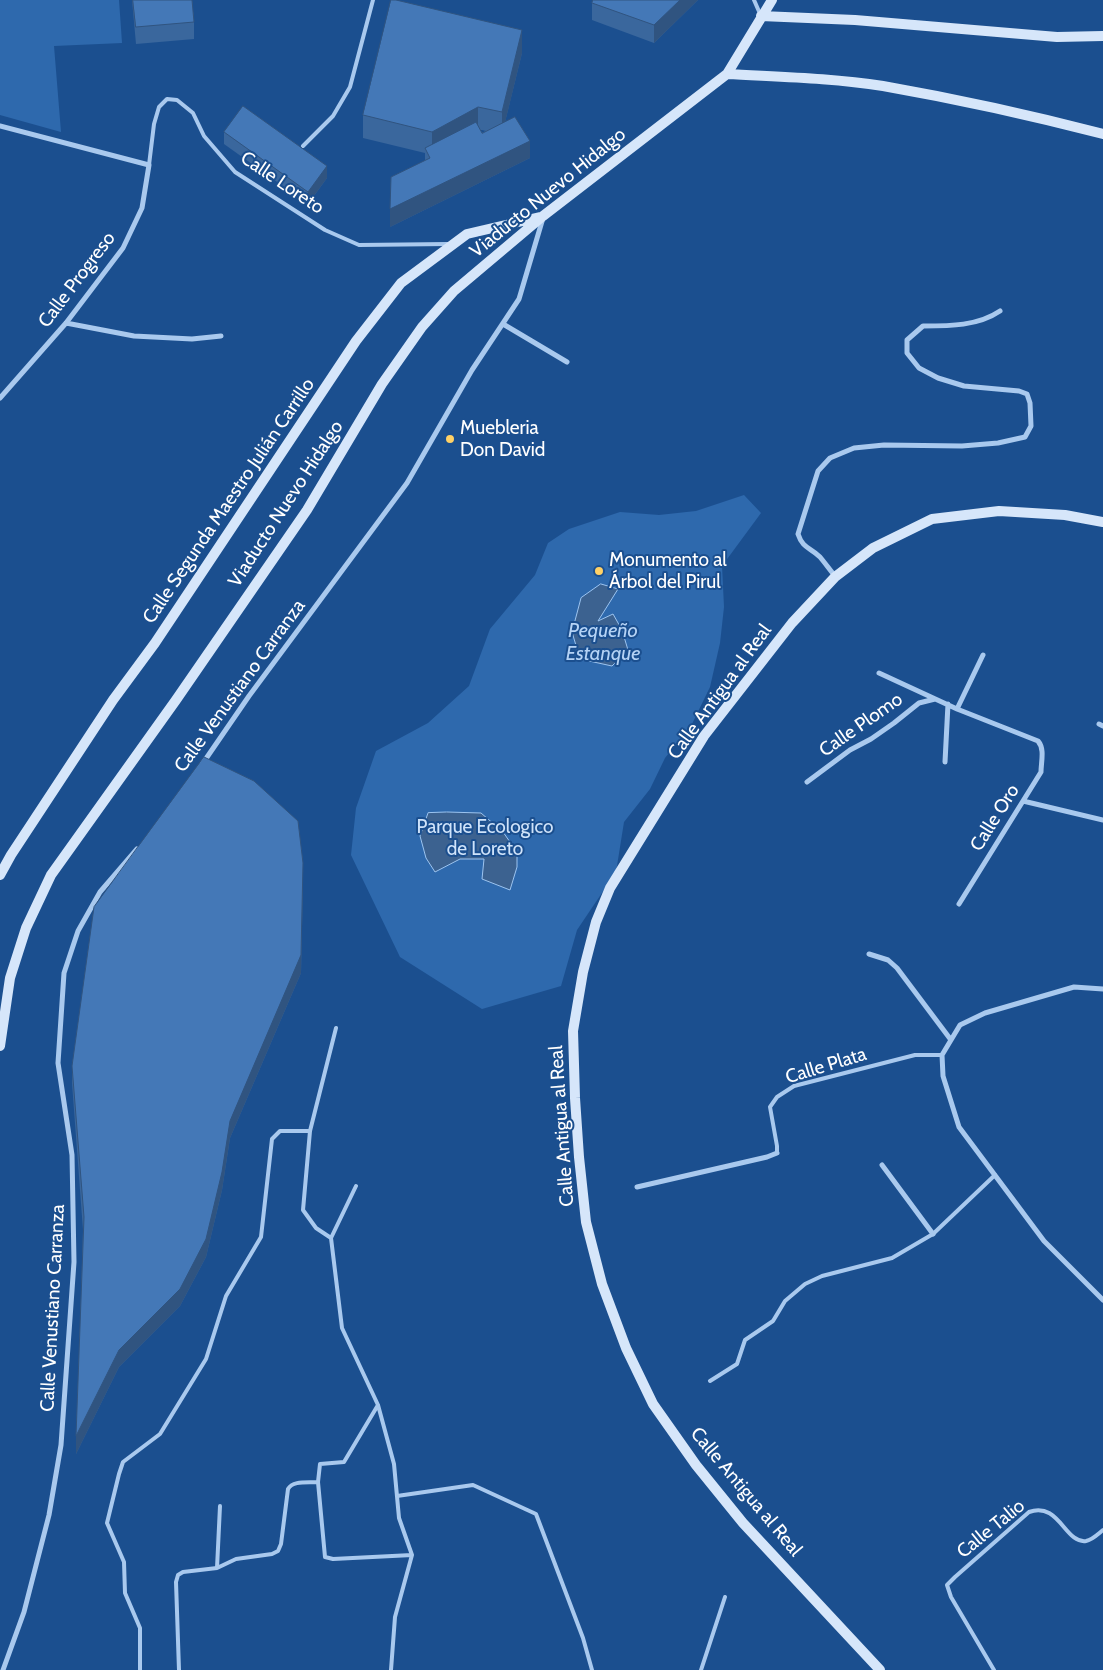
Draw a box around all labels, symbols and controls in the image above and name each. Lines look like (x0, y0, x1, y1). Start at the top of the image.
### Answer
street label: Viaducto Nuevo Hidalgo (466, 123, 630, 263)
street label: Calle Loreto (236, 147, 328, 219)
street label: Calle Progreso (34, 228, 120, 332)
street label: Calle Segunda Maestro Julián Carrillo (138, 374, 320, 628)
street label: Viaducto Nuevo Hidalgo (224, 417, 348, 591)
place label: Muebleria Don David (460, 417, 545, 461)
marker: Muebleria Don David (444, 433, 456, 445)
place label: Monumento al Árbol del Pirul (609, 549, 727, 593)
marker: Monumento al Árbol del Pirul (593, 565, 605, 577)
street label: Calle Venustiano Carranza (170, 595, 310, 777)
water label: Pequeño Estanque (566, 619, 640, 666)
street label: Calle Antigua al Real (663, 620, 777, 764)
street label: Calle Plomo (815, 688, 907, 762)
street label: Calle Oro (966, 780, 1024, 856)
park label: Parque Ecologico de Loreto (417, 816, 553, 860)
street label: Calle Plata (783, 1043, 869, 1089)
street label: Calle Antigua al Real (545, 1045, 579, 1207)
street label: Calle Venustiano Carranza (36, 1204, 70, 1412)
street label: Calle Antigua al Real (685, 1423, 807, 1561)
street label: Calle Talio (952, 1495, 1030, 1563)

